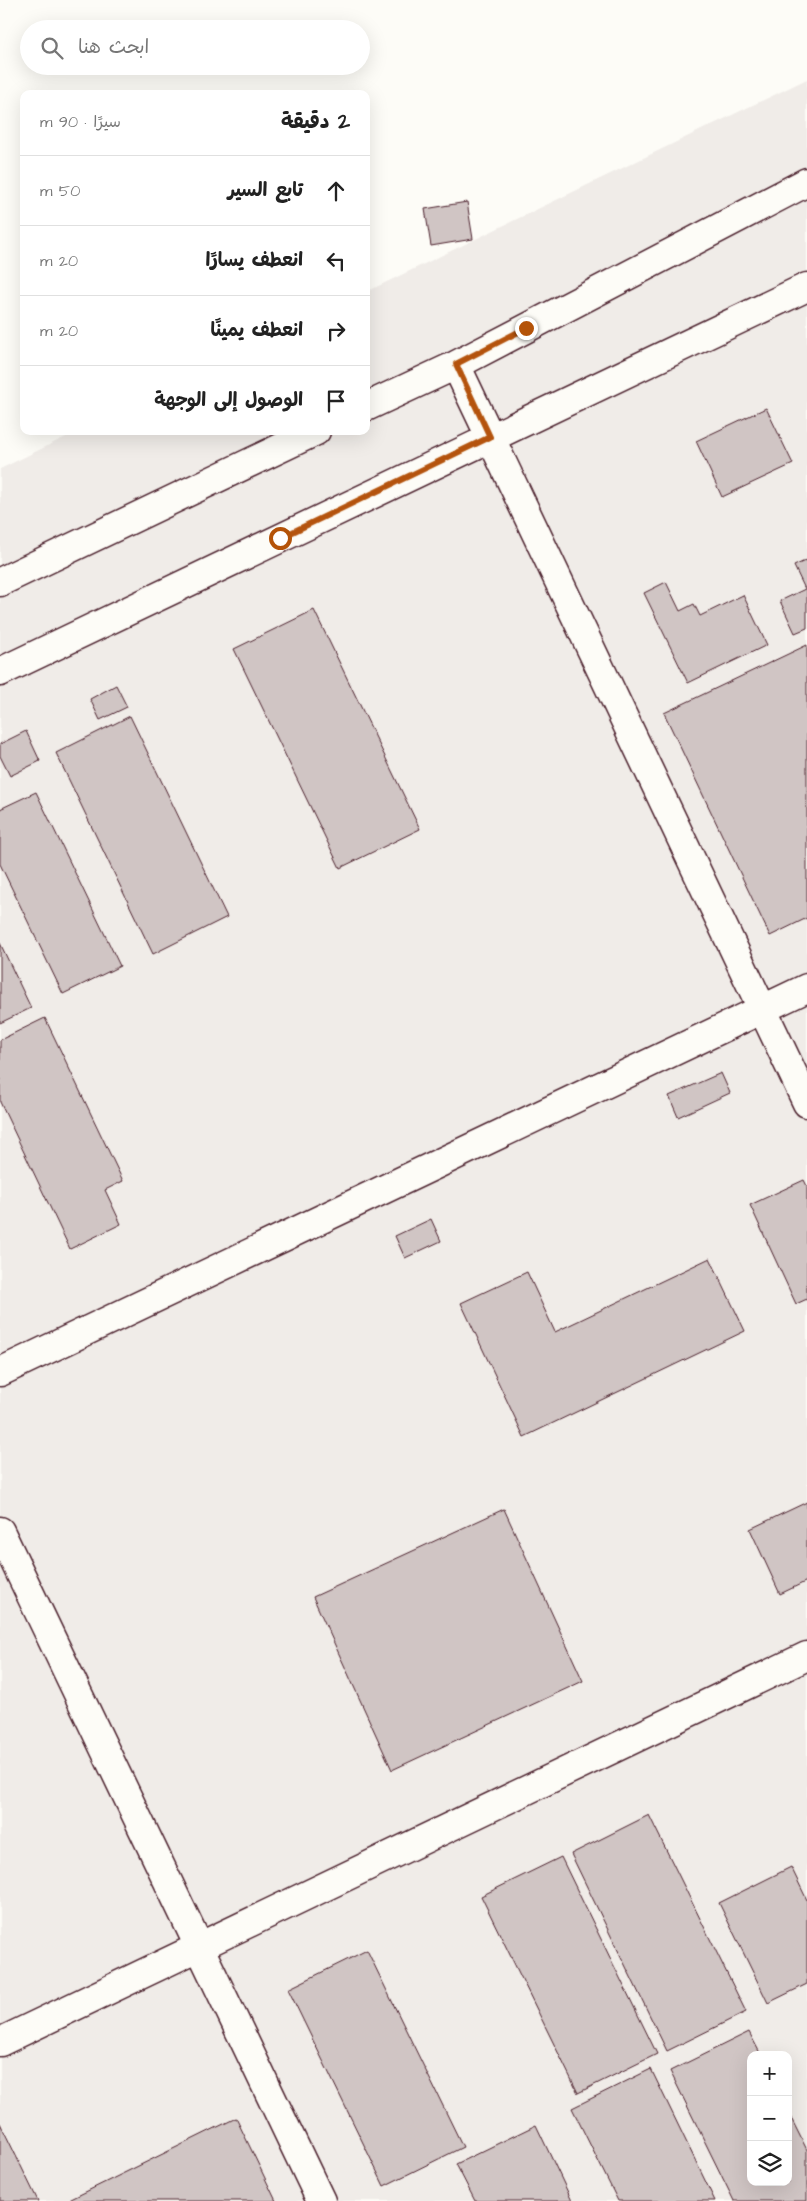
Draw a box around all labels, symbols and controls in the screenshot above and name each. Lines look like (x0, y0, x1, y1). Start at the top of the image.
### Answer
search box (20, 20, 370, 75)
icon: search (38, 34, 66, 62)
text: ابحث هنا (78, 34, 149, 61)
text: 2 دقيقة (281, 107, 350, 136)
text: سيرًا · 90 m (40, 111, 121, 133)
text: تابع السير (228, 177, 303, 204)
icon: ahead (322, 177, 350, 205)
text: 50 m (40, 180, 80, 202)
text: انعطف يسارًا (206, 247, 303, 274)
icon: left (322, 247, 350, 275)
text: 20 m (40, 250, 78, 272)
text: انعطف يمينًا (211, 317, 303, 344)
icon: right (322, 317, 350, 345)
route end (515, 317, 538, 340)
text: 20 m (40, 320, 78, 342)
text: الوصول إلى الوجهة (154, 387, 303, 414)
icon: arrive (322, 387, 350, 415)
route start (269, 527, 292, 550)
map controls (747, 2051, 792, 2186)
button: + (747, 2051, 792, 2096)
button: − (747, 2096, 792, 2141)
button: layers (747, 2141, 792, 2186)

